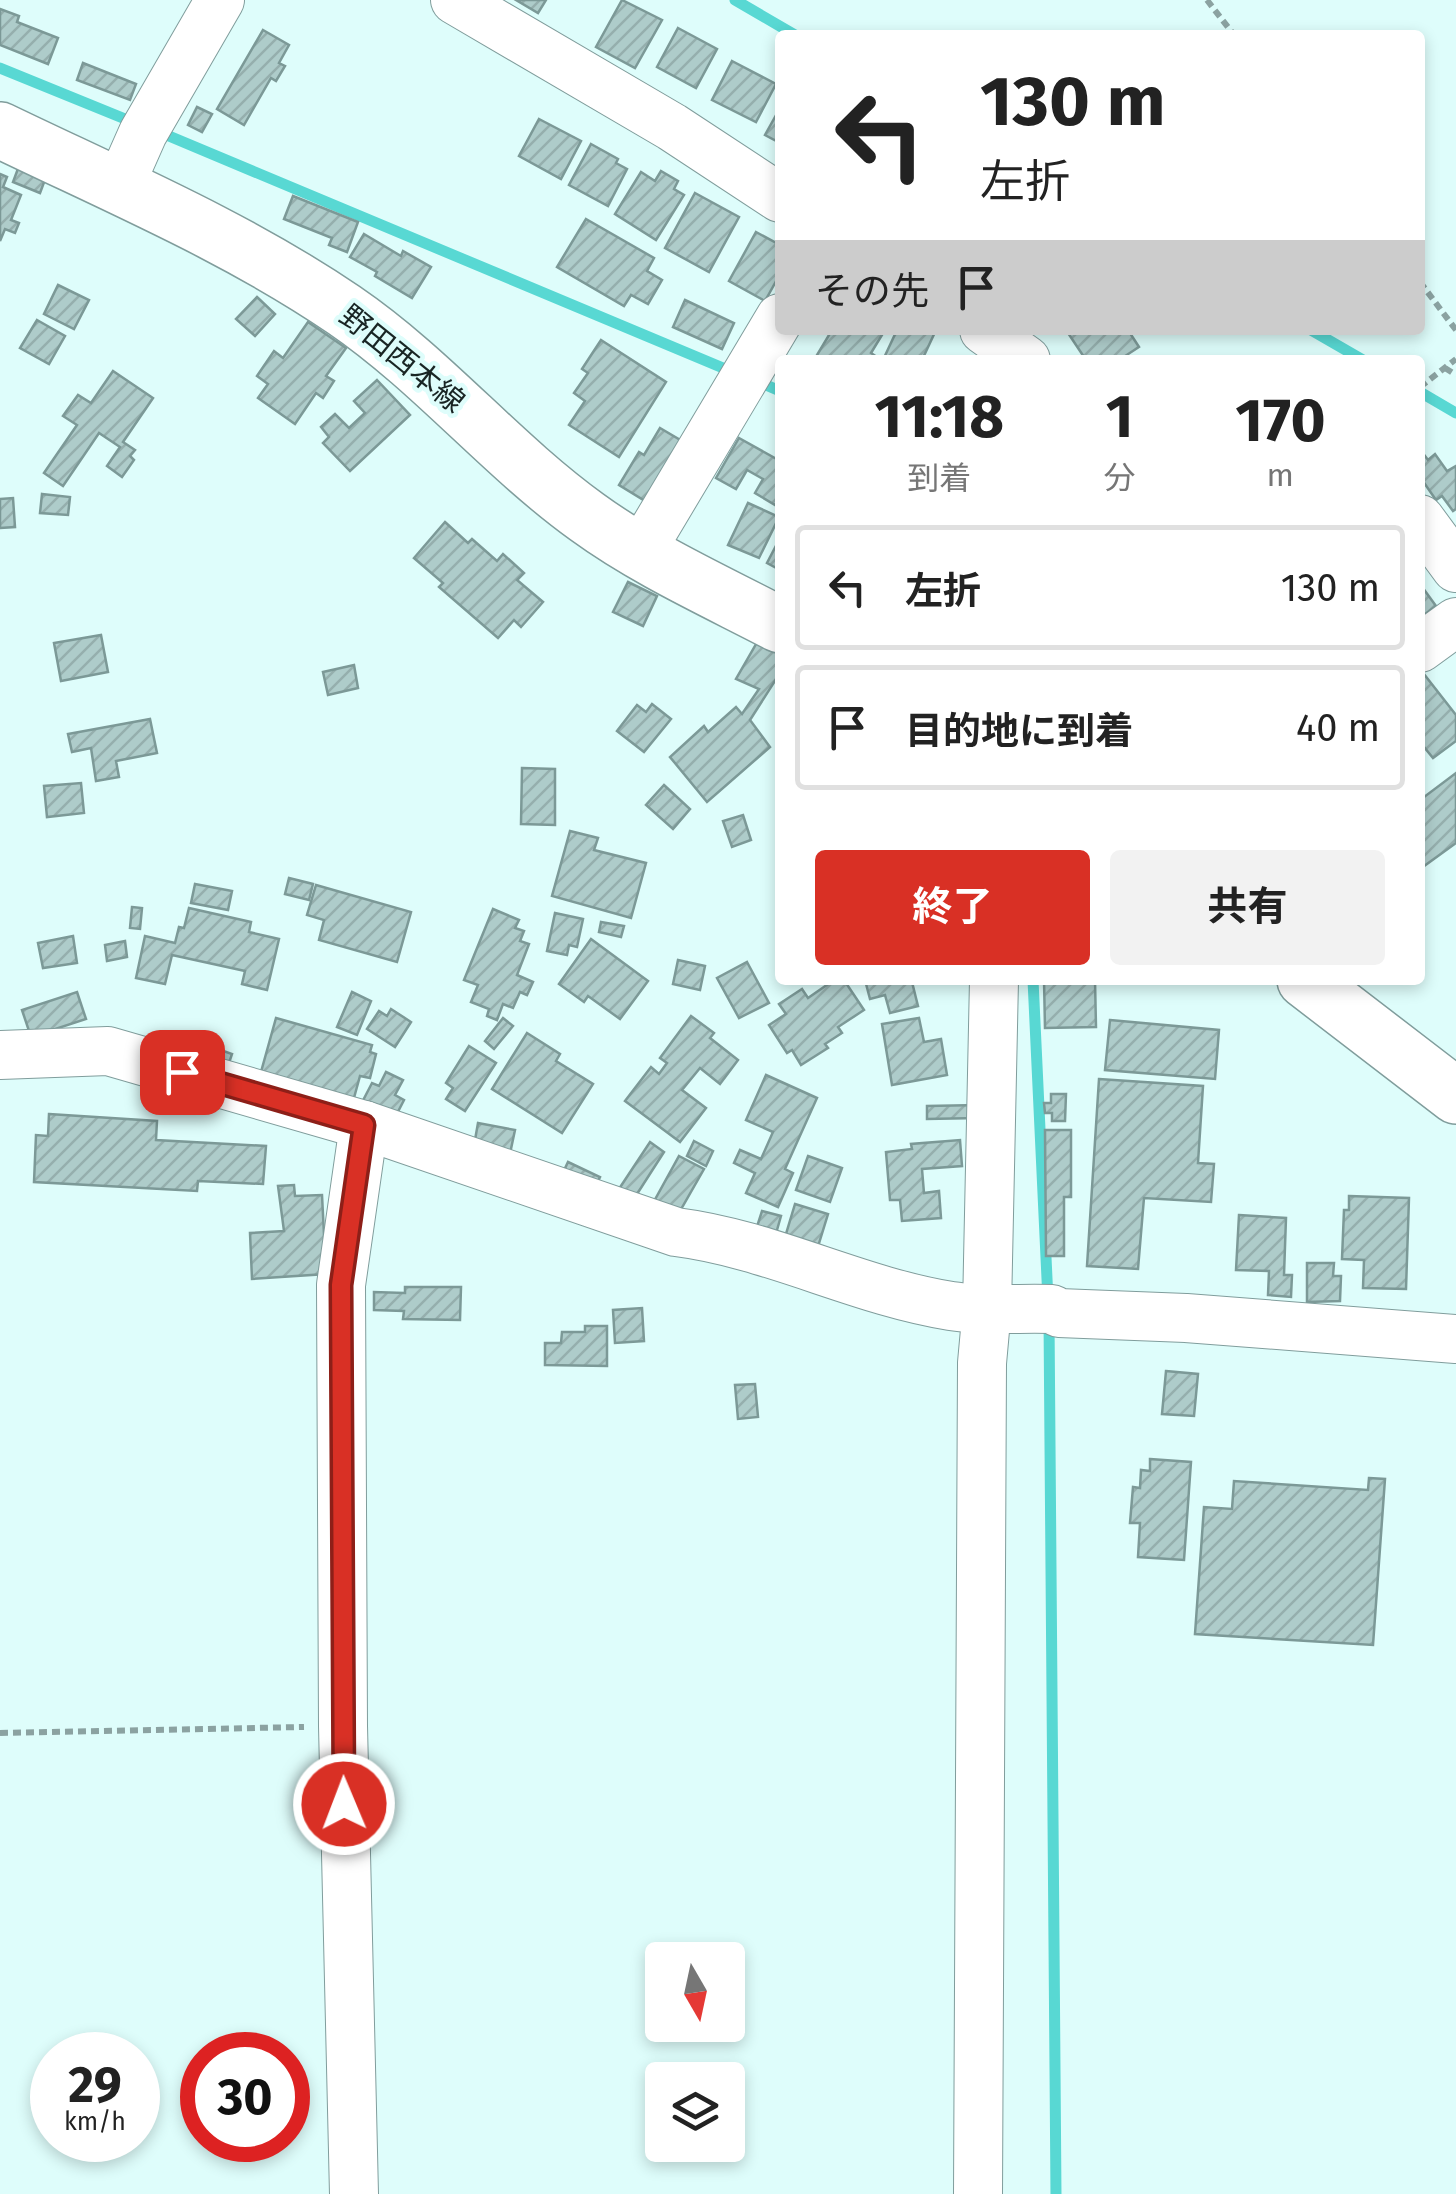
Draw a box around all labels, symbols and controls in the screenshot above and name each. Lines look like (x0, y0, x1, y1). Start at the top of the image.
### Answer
text: 130 m (980, 60, 1166, 144)
icon: left (815, 70, 945, 200)
text: 左折 (980, 155, 1070, 209)
icon: arrive (949, 260, 1004, 315)
text: その先 (815, 268, 929, 314)
street label: 野田西本線 (332, 298, 472, 420)
text: 11:18 (874, 381, 1004, 453)
text: 1 (1106, 381, 1134, 453)
text: 170 (1235, 385, 1326, 457)
text: m (1267, 456, 1294, 494)
text: 到着 (907, 459, 971, 497)
text: 分 (1104, 459, 1136, 497)
icon: left (820, 560, 875, 615)
text: 130 m (1281, 565, 1380, 611)
text: 左折 (905, 568, 981, 614)
icon: arrive (820, 700, 875, 755)
text: 40 m (1296, 705, 1380, 751)
text: 目的地に到着 (905, 708, 1133, 754)
button: 終了 (815, 850, 1090, 965)
button: 共有 (1110, 850, 1385, 965)
pin (140, 1030, 225, 1115)
icon: arrive (155, 1045, 210, 1100)
position arrow (292, 1752, 396, 1856)
north arrow (645, 1942, 745, 2042)
map controls (645, 1942, 745, 2162)
speed limit sign: 30 (180, 2032, 310, 2162)
text: 29 (68, 2055, 122, 2115)
button: layers (645, 2062, 745, 2162)
text: km/h (64, 2107, 126, 2137)

